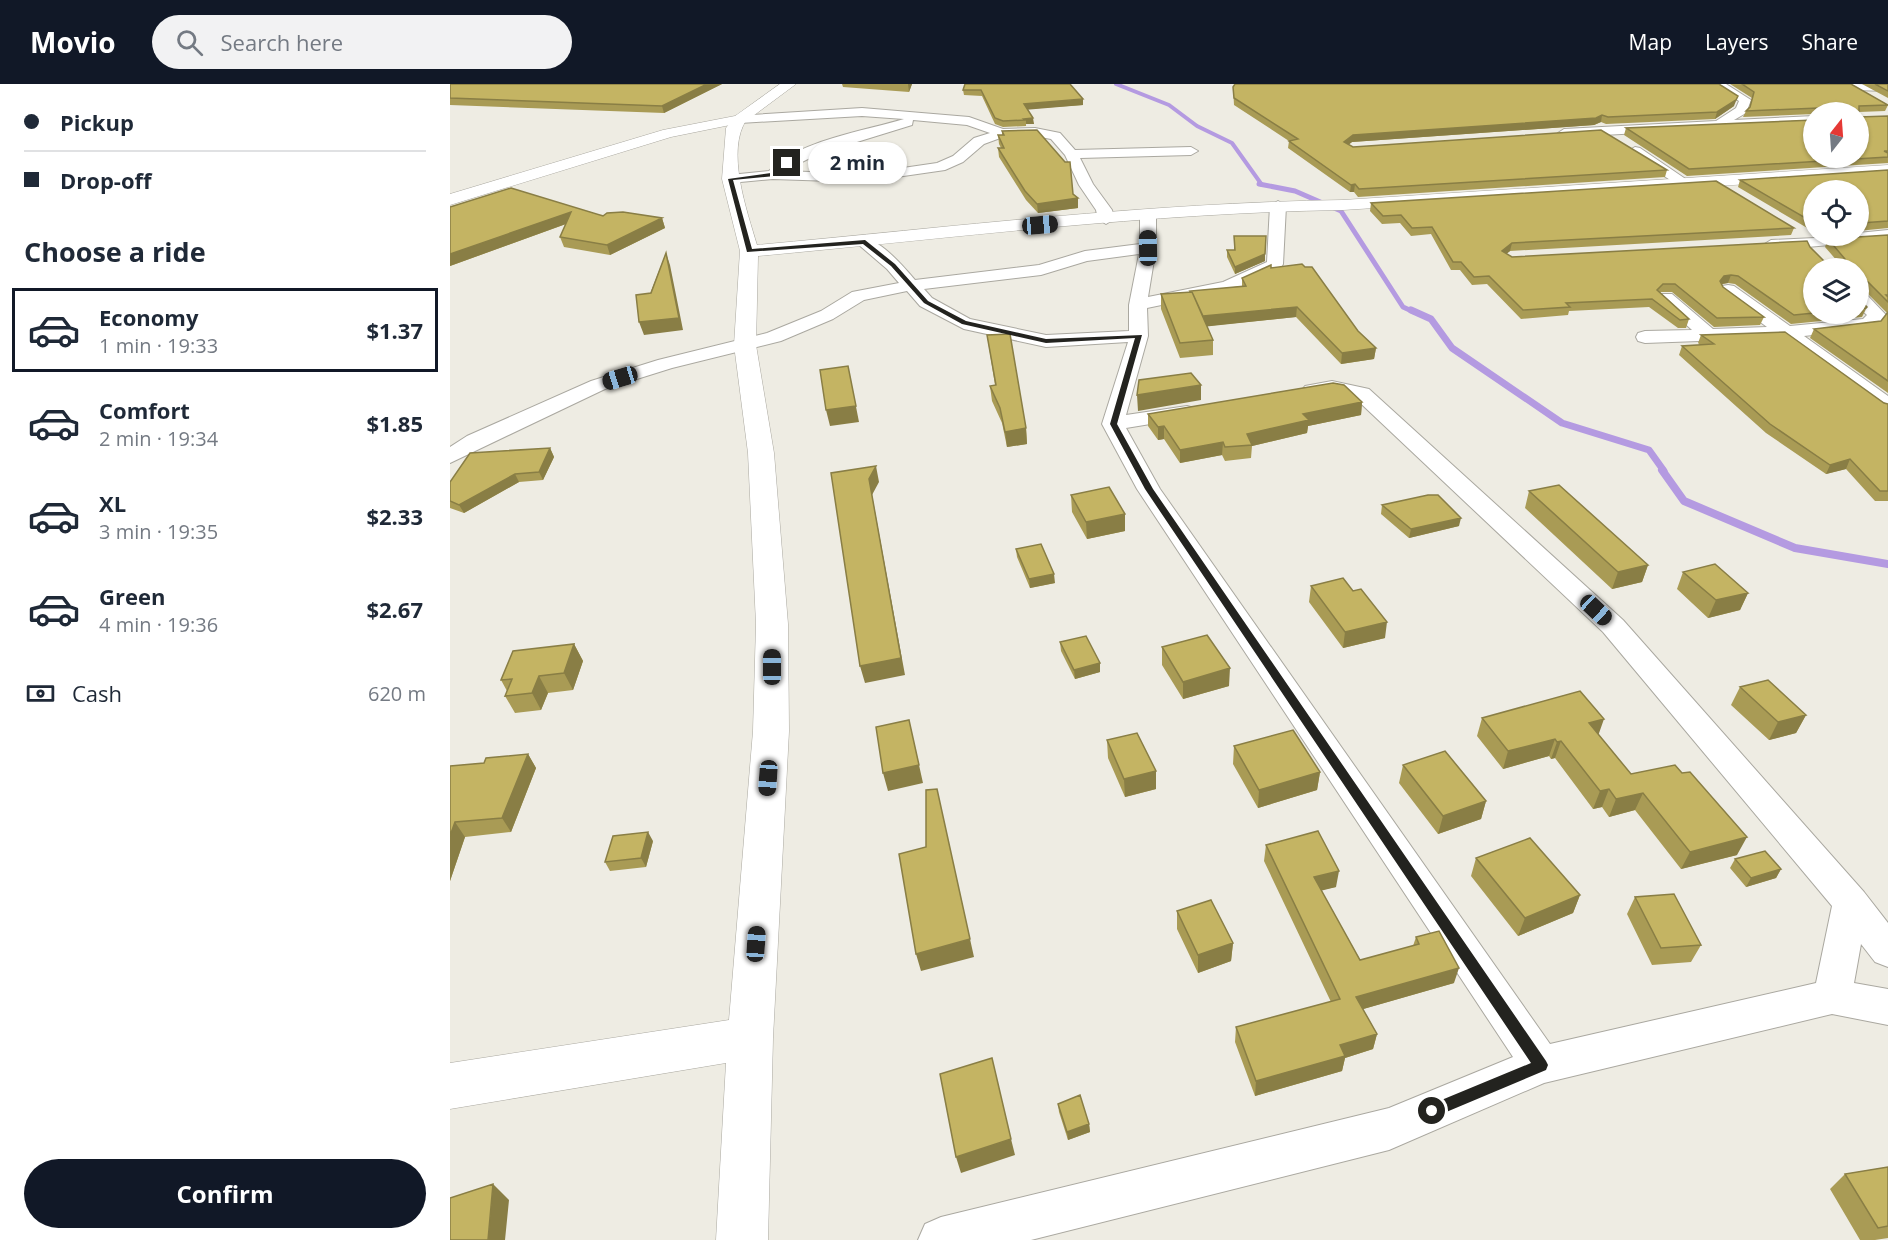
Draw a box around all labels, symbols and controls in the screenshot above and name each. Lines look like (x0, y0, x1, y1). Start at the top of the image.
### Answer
search box (152, 15, 572, 69)
text: Movio (30, 23, 116, 61)
icon: search (173, 26, 206, 59)
text: Search here (221, 27, 343, 57)
text: Map (1629, 28, 1672, 56)
text: Layers (1705, 28, 1769, 56)
text: Share (1802, 28, 1858, 56)
north arrow (1803, 102, 1869, 168)
map controls (1803, 102, 1869, 324)
text: Pickup (60, 107, 134, 137)
callout: 2 min (808, 142, 907, 184)
route end (773, 149, 800, 176)
text: 2 min (830, 149, 885, 176)
text: Drop-off (60, 165, 152, 195)
button: locate (1803, 180, 1869, 246)
car (1021, 214, 1059, 236)
car (1139, 230, 1157, 266)
text: Choose a ride (24, 233, 206, 270)
button: layers (1803, 258, 1869, 324)
text: Economy (99, 302, 198, 332)
icon: car (27, 303, 81, 357)
text: $1.37 (366, 315, 423, 345)
text: 1 min · 19:33 (99, 332, 218, 359)
car (600, 364, 640, 392)
text: Comfort (99, 395, 190, 425)
icon: car (27, 396, 81, 450)
text: $1.85 (366, 408, 423, 438)
text: 2 min · 19:34 (99, 425, 218, 452)
text: XL (99, 488, 126, 518)
icon: car (27, 489, 81, 543)
text: $2.33 (366, 501, 423, 531)
text: 3 min · 19:35 (99, 518, 218, 545)
text: Green (99, 581, 165, 611)
icon: car (27, 582, 81, 636)
car (1577, 591, 1615, 629)
text: $2.67 (366, 594, 423, 624)
text: 4 min · 19:36 (99, 611, 218, 638)
car (763, 649, 781, 685)
icon: cash (24, 677, 57, 710)
text: Cash (72, 678, 122, 708)
text: 620 m (368, 680, 426, 707)
car (758, 759, 778, 797)
car (746, 925, 766, 963)
route start (1418, 1097, 1445, 1124)
button: Confirm (24, 1159, 426, 1228)

